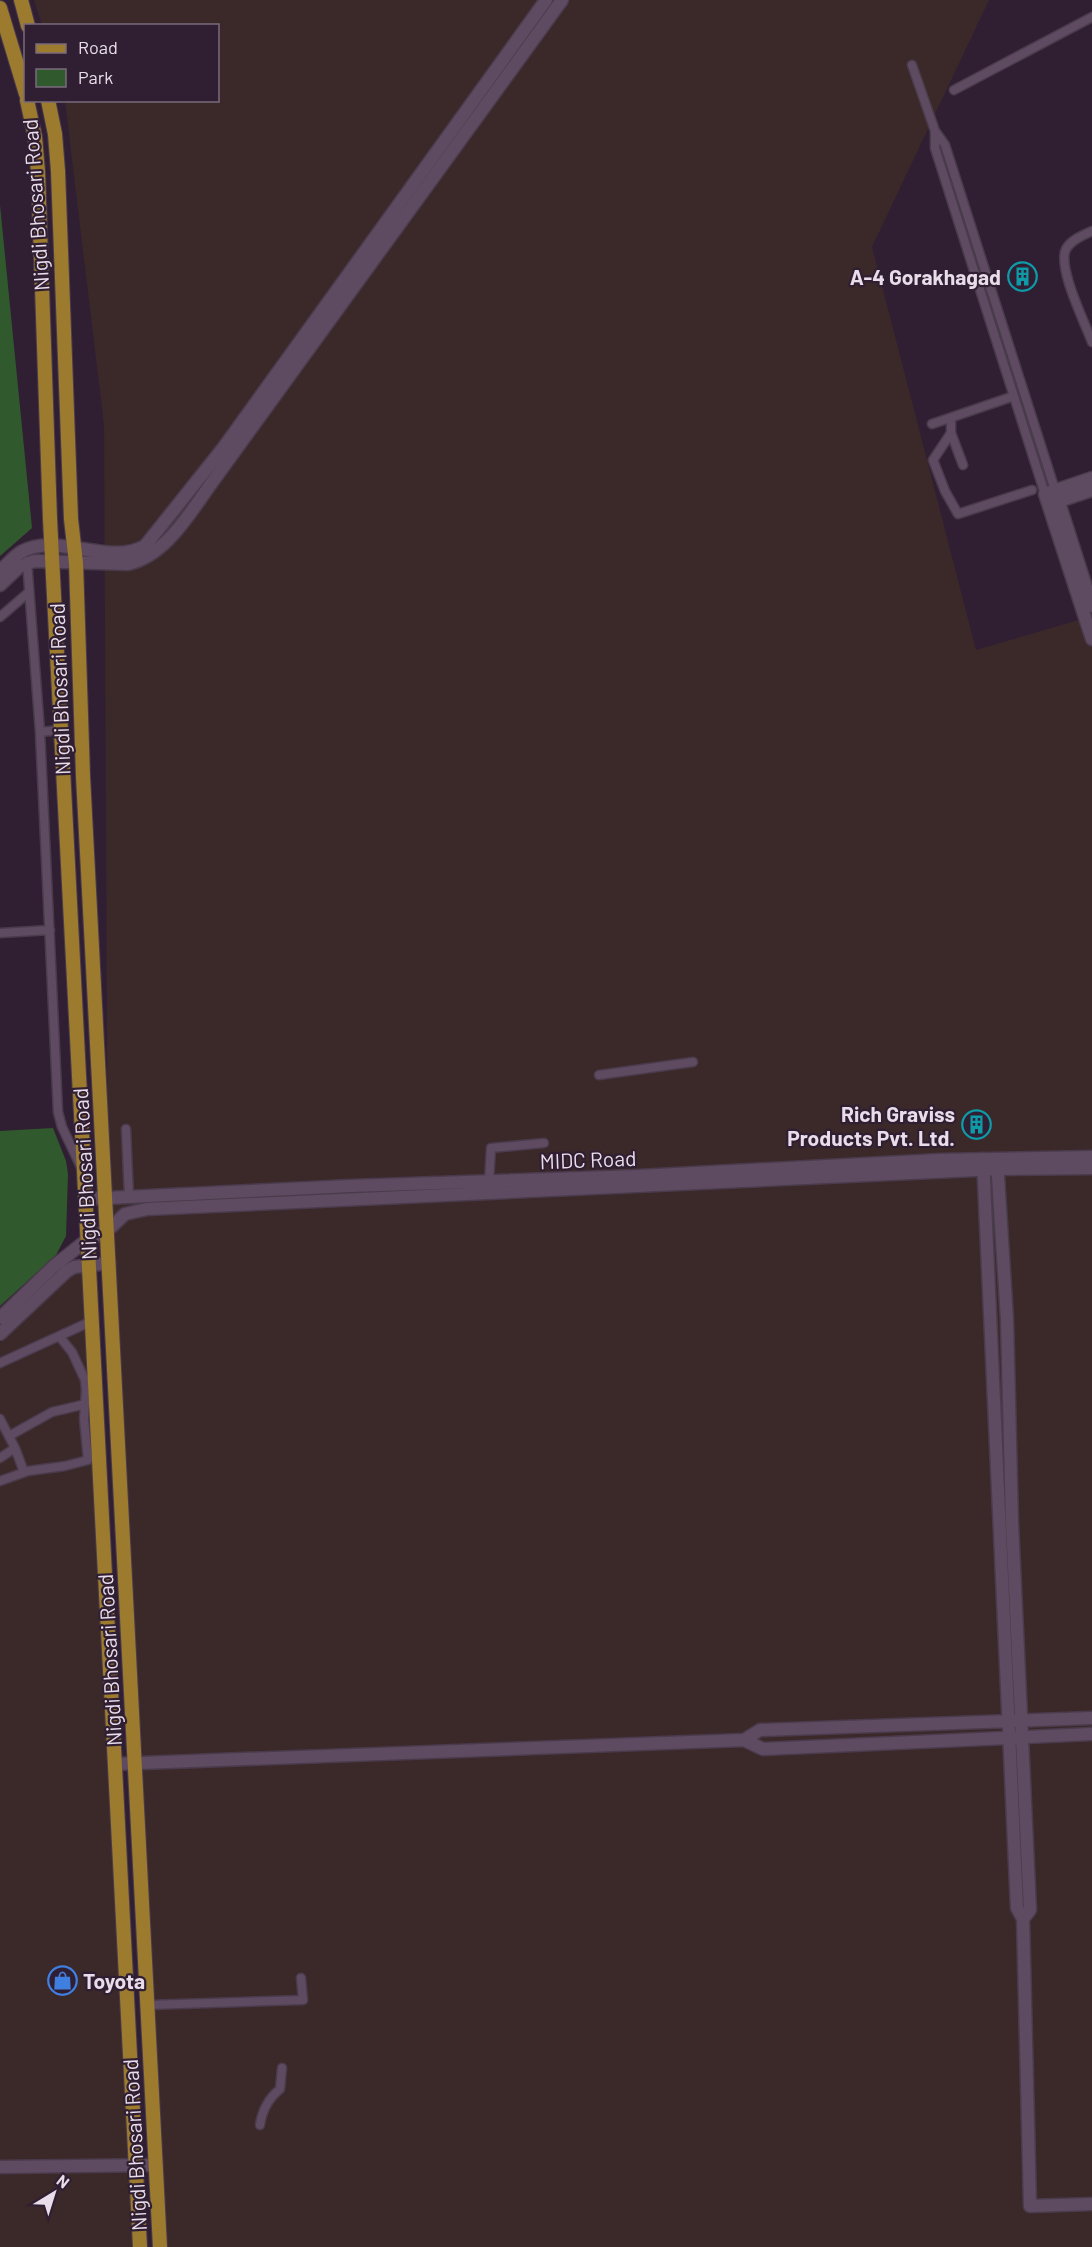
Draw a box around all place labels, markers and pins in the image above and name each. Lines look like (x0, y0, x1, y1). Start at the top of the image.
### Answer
building icon: A-4 Gorakhagad (1006, 260, 1038, 292)
place label: A-4 Gorakhagad (850, 264, 1001, 289)
place label: Rich Graviss Products Pvt. Ltd. (787, 1101, 955, 1150)
building icon: Rich Graviss Products Pvt. Ltd. (960, 1109, 992, 1141)
shop icon: Toyota (46, 1964, 78, 1996)
place label: Toyota (83, 1968, 145, 1993)

